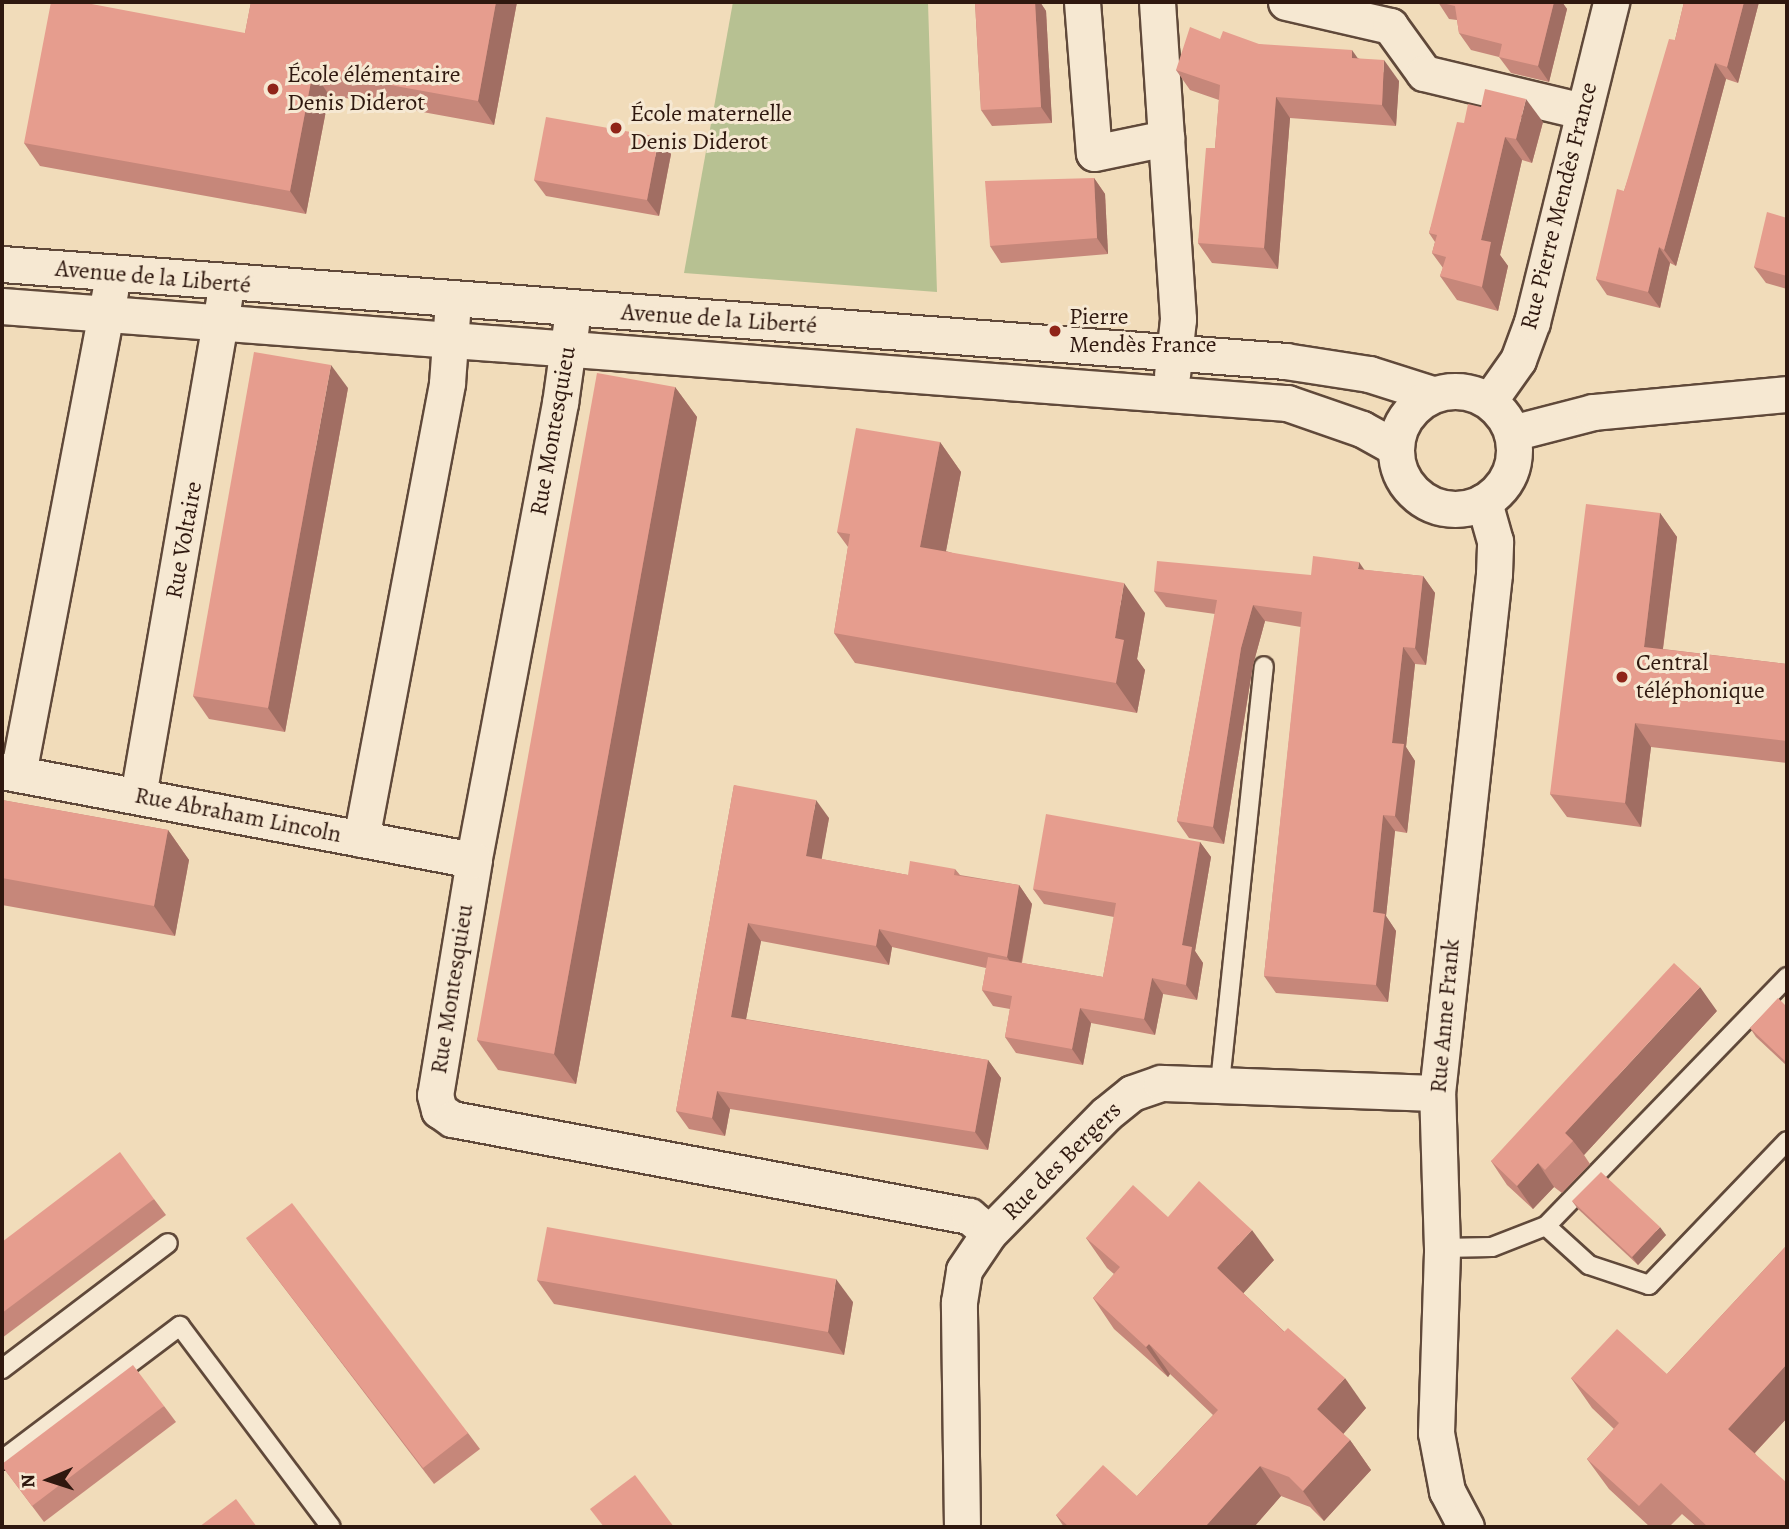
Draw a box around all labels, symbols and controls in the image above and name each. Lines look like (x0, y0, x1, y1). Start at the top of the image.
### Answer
place label: École élémentaire Denis Diderot (287, 61, 461, 117)
street label: Rue Pierre Mendès France (1514, 79, 1604, 333)
marker: École élémentaire Denis Diderot (265, 81, 281, 97)
place label: École maternelle Denis Diderot (630, 100, 792, 156)
marker: École maternelle Denis Diderot (608, 120, 624, 136)
street label: Avenue de la Liberté (54, 254, 252, 300)
street label: Avenue de la Liberté (620, 298, 818, 340)
place label: Pierre Mendès France (1069, 303, 1216, 359)
marker: Pierre Mendès France (1047, 323, 1063, 339)
street label: Rue Montesquieu (524, 344, 582, 518)
street label: Rue Voltaire (160, 479, 208, 601)
place label: Central téléphonique (1636, 649, 1765, 705)
marker: Central téléphonique (1614, 669, 1630, 685)
street label: Rue Abraham Lincoln (132, 781, 344, 849)
street label: Rue Montesquieu (424, 902, 480, 1076)
street label: Rue Anne Frank (1424, 938, 1466, 1094)
street label: Rue des Bergers (997, 1096, 1127, 1226)
north arrow (14, 1445, 84, 1515)
text: N (15, 1474, 41, 1489)

